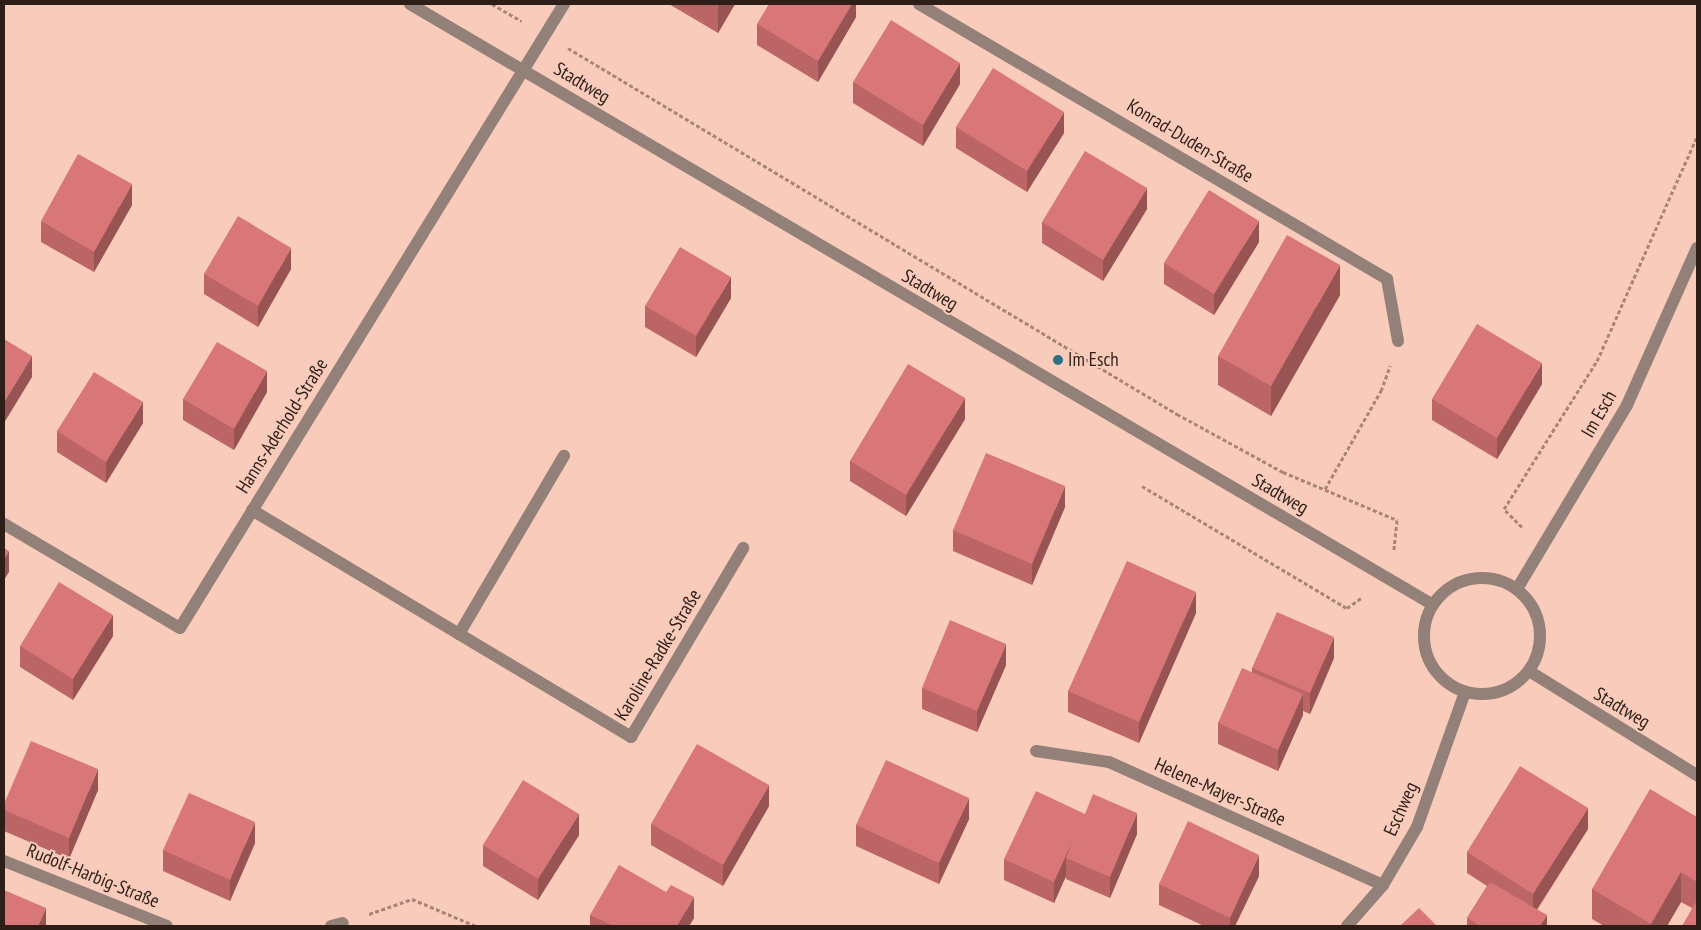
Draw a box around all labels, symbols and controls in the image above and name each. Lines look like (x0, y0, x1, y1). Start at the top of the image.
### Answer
street label: Stadtweg (550, 57, 614, 109)
street label: Konrad-Duden-Straße (1123, 94, 1257, 188)
street label: Stadtweg (898, 264, 962, 316)
place label: Im Esch (1068, 349, 1119, 371)
street label: Hanns-Aderhold-Straße (231, 354, 333, 498)
marker: Im Esch (1052, 354, 1064, 366)
street label: Im Esch (1576, 386, 1622, 442)
street label: Stadtweg (1248, 469, 1312, 519)
street label: Karoline-Radke-Straße (610, 585, 706, 725)
street label: Stadtweg (1590, 682, 1654, 734)
street label: Helene-Mayer-Straße (1151, 753, 1289, 831)
street label: Eschweg (1379, 778, 1423, 840)
street label: Rudolf-Harbig-Straße (23, 839, 163, 913)

